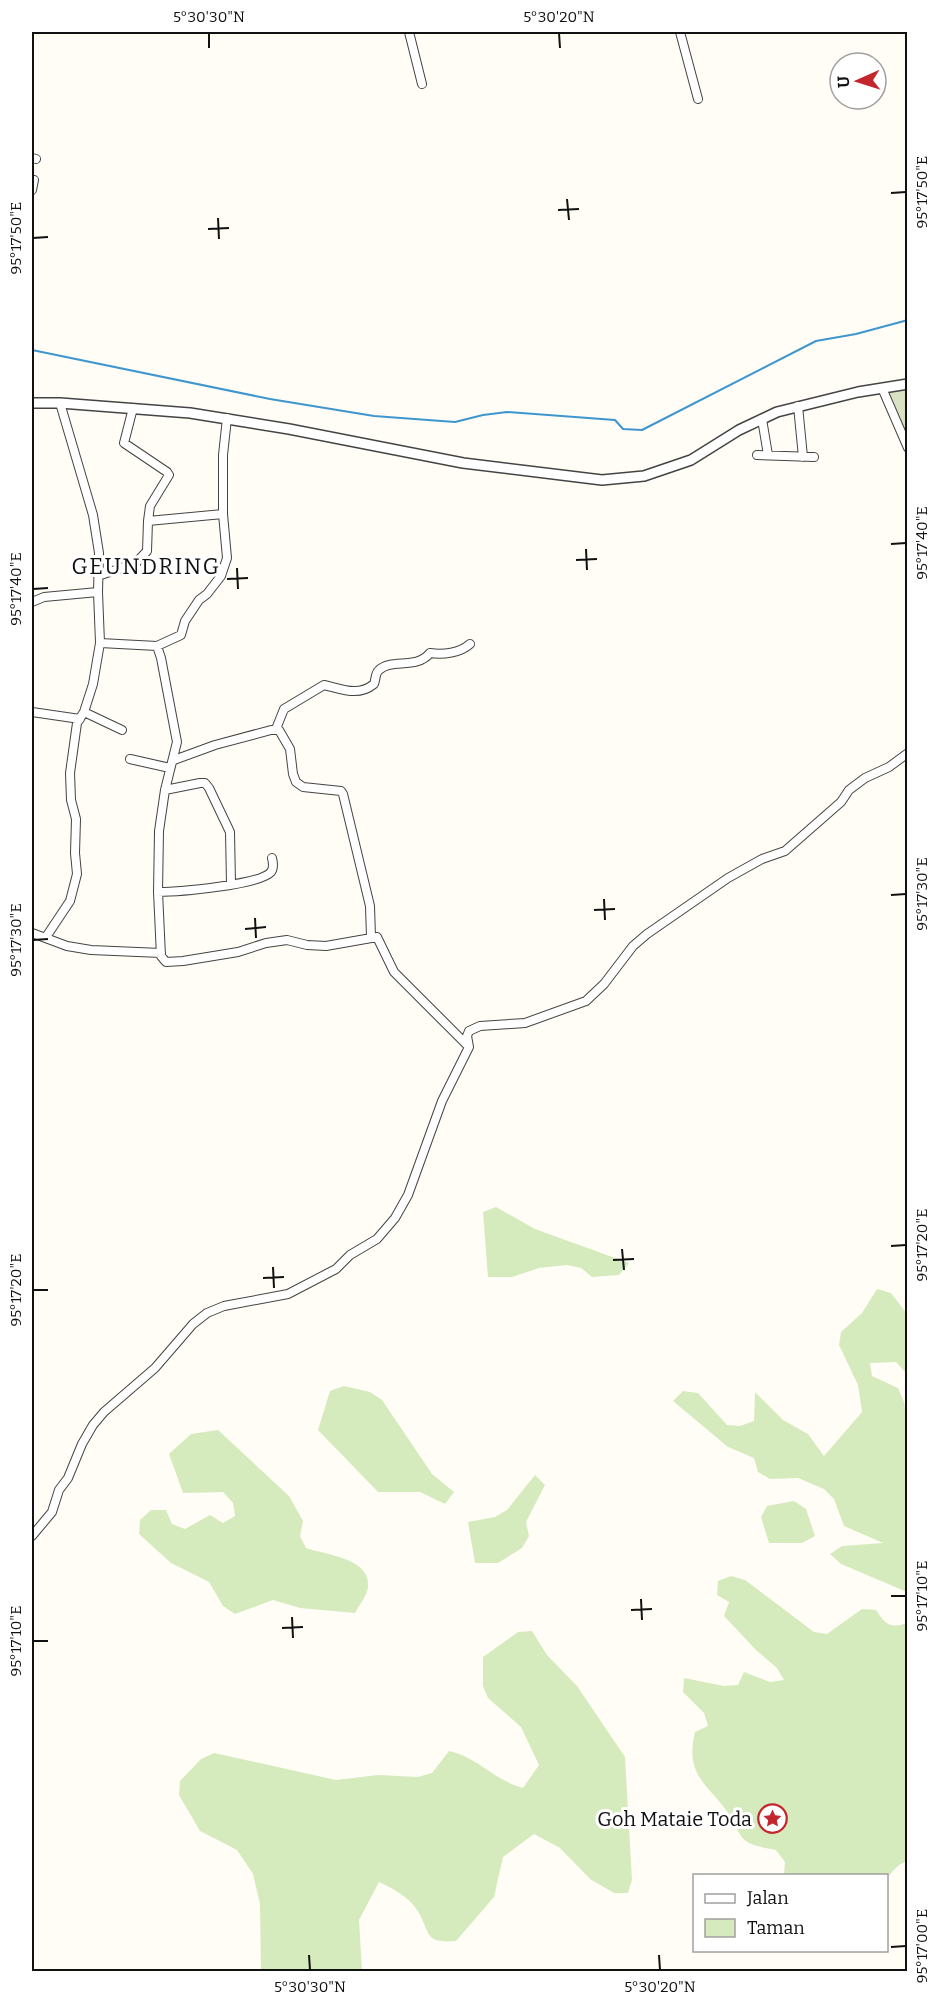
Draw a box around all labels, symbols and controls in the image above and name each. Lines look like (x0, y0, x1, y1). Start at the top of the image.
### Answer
text: 5°30'30"N (173, 8, 245, 26)
text: 5°30'20"N (523, 8, 595, 26)
north arrow (828, 51, 888, 111)
text: U (834, 75, 853, 88)
text: 95°17'50"E (913, 156, 931, 228)
text: 95°17'50"E (7, 202, 25, 274)
text: 95°17'40"E (913, 506, 931, 580)
text: 95°17'40"E (7, 552, 25, 626)
district label: GEUNDRING (72, 553, 220, 580)
text: 95°17'30"E (913, 857, 931, 931)
text: 95°17'30"E (7, 903, 25, 977)
text: 95°17'20"E (913, 1208, 931, 1282)
text: 95°17'20"E (7, 1253, 25, 1327)
text: 95°17'10"E (913, 1561, 931, 1631)
text: 95°17'10"E (7, 1606, 25, 1676)
place icon: Goh Mataie Toda (757, 1803, 789, 1835)
place label: Goh Mataie Toda (597, 1807, 752, 1831)
legend (693, 1874, 888, 1952)
text: Jalan (746, 1887, 789, 1909)
text: 95°17'00"E (913, 1909, 931, 1983)
text: Taman (747, 1917, 805, 1939)
text: 5°30'30"N (274, 1978, 346, 1996)
text: 5°30'20"N (624, 1978, 696, 1996)

